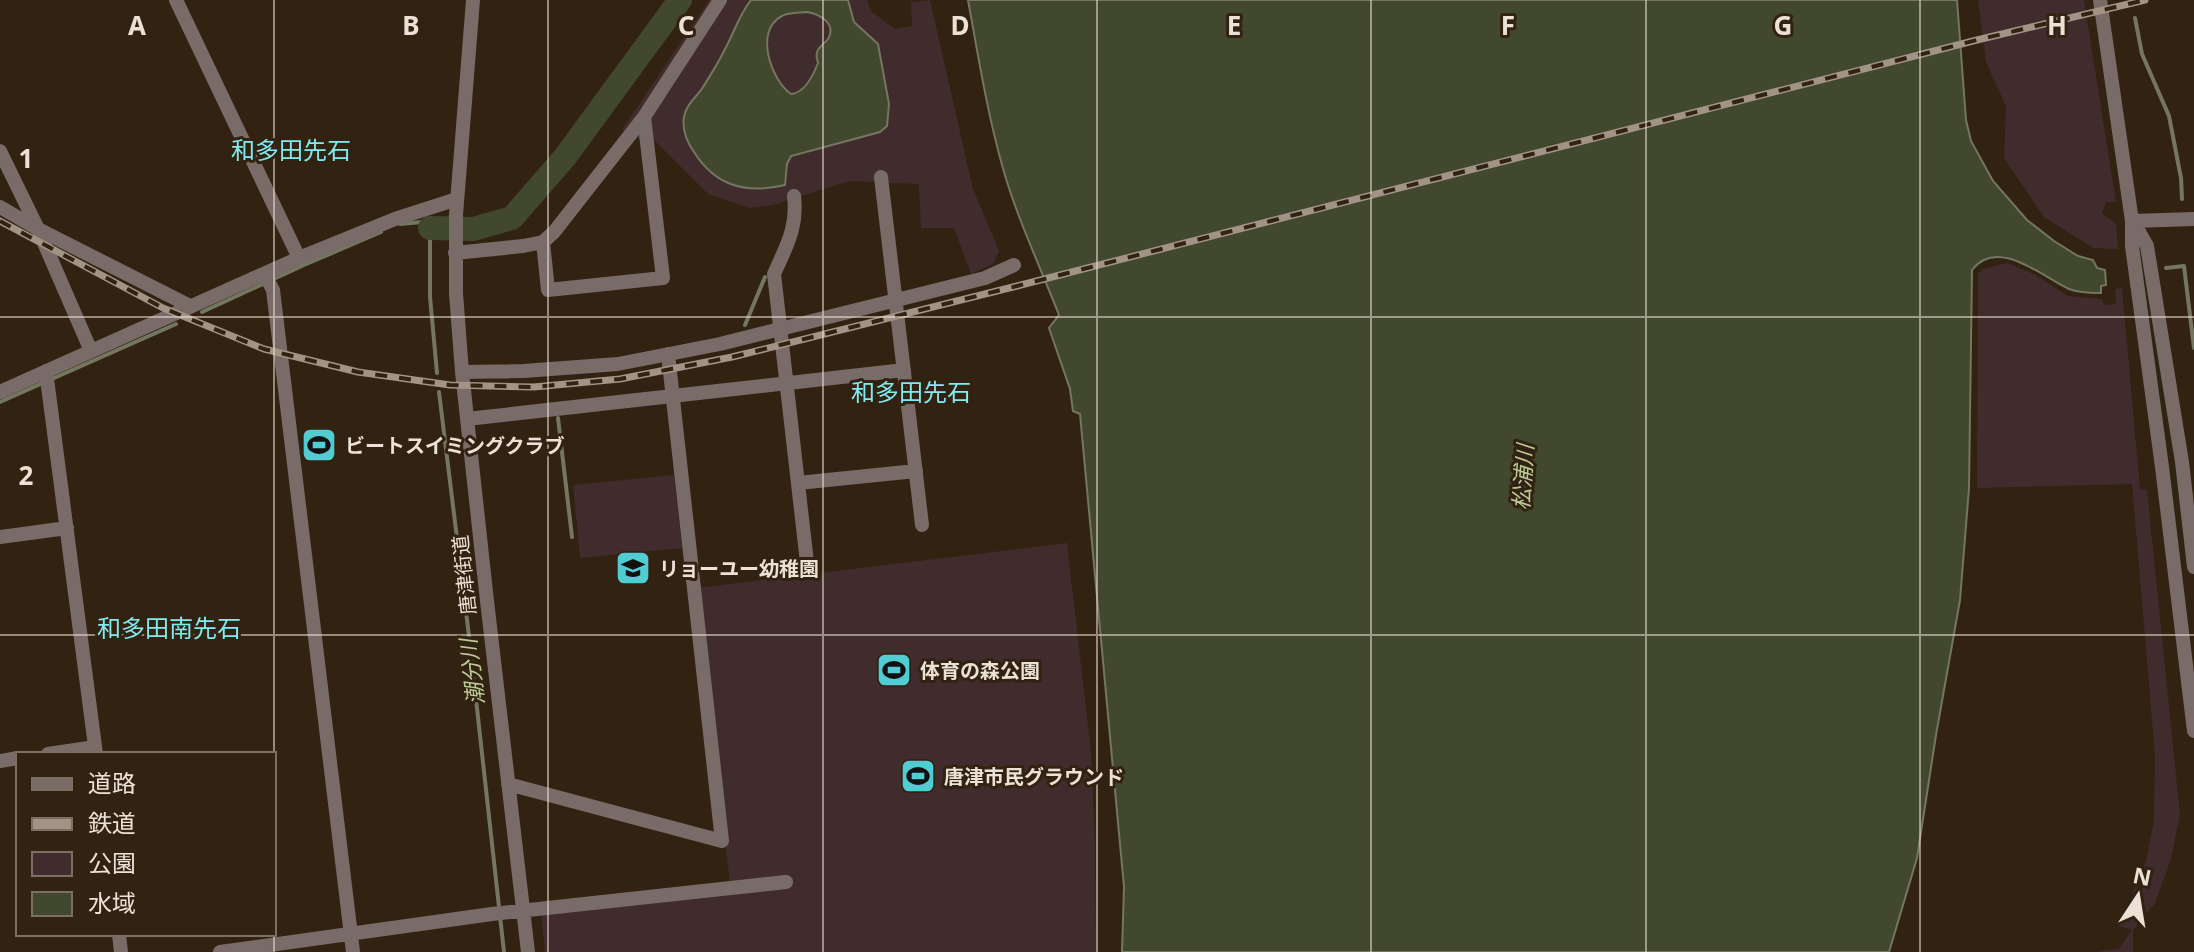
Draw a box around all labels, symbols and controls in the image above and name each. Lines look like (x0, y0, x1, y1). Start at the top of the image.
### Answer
text: A (128, 7, 146, 43)
text: B (402, 7, 420, 43)
text: C (678, 7, 694, 43)
text: D (950, 7, 970, 43)
text: E (1227, 7, 1241, 43)
text: F (1501, 7, 1515, 43)
text: G (1774, 7, 1792, 43)
text: H (2047, 7, 2067, 43)
district label: 和多田先石 (231, 133, 351, 166)
text: 1 (19, 140, 33, 176)
district label: 和多田先石 (851, 375, 971, 408)
sports icon: ビートスイミングクラブ (300, 426, 338, 464)
place label: ビートスイミングクラブ (345, 432, 565, 459)
water label: 松浦川 (1505, 441, 1539, 511)
text: 2 (19, 457, 34, 493)
street label: 唐津街道 (446, 534, 482, 616)
school or university icon: リョーユー幼稚園 (614, 549, 652, 587)
place label: リョーユー幼稚園 (659, 555, 819, 582)
district label: 和多田南先石 (97, 611, 241, 644)
water label: 潮分川 (452, 635, 490, 707)
sports icon: 体育の森公園 (875, 651, 913, 689)
place label: 体育の森公園 (920, 657, 1040, 684)
legend (16, 752, 276, 936)
sports icon: 唐津市民グラウンド (899, 757, 937, 795)
place label: 唐津市民グラウンド (944, 763, 1124, 790)
text: 道路 (88, 766, 136, 799)
text: 鉄道 (88, 806, 136, 839)
text: 公園 (88, 846, 136, 879)
north arrow (2098, 856, 2178, 936)
text: N (2130, 859, 2154, 892)
text: 水域 (88, 886, 136, 919)

